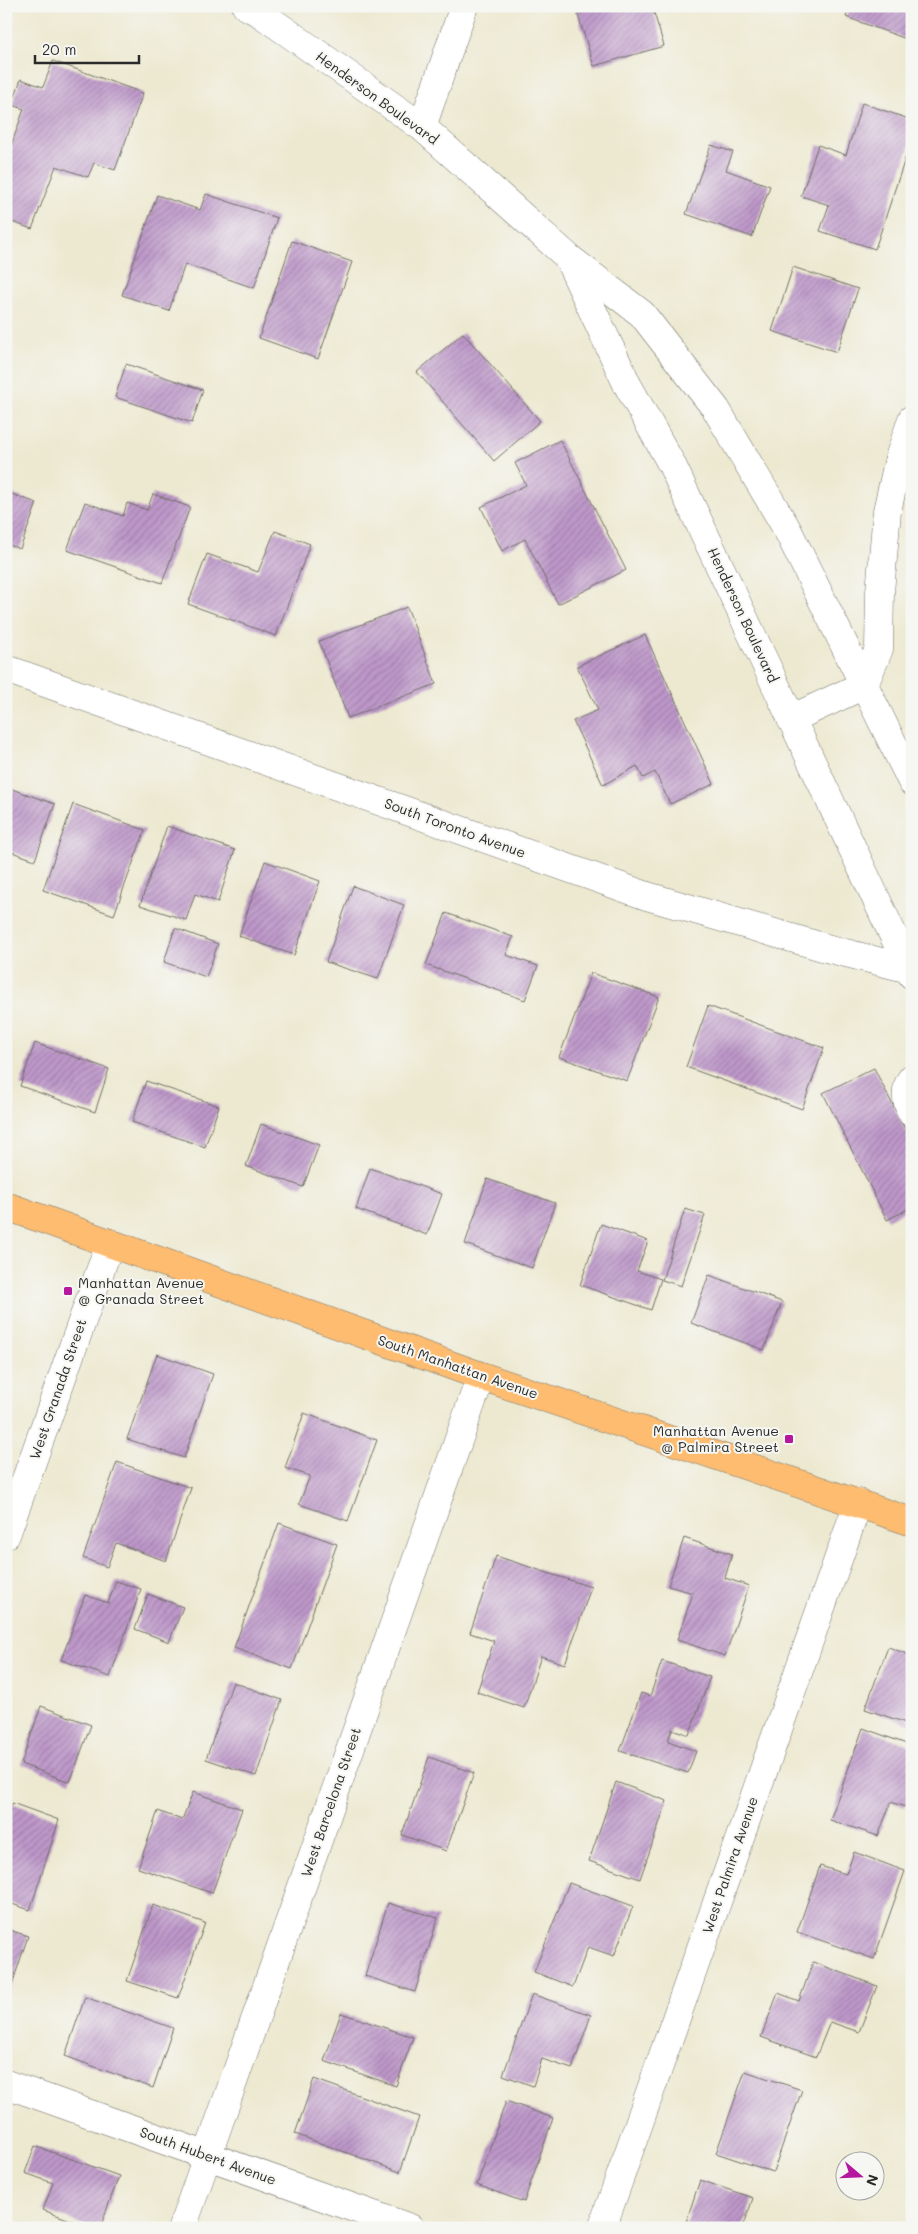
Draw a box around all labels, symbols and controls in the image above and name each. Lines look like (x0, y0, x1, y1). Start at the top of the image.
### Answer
scale bar (35, 32, 139, 64)
text: 20 m (42, 39, 76, 59)
street label: Henderson Boulevard (312, 47, 443, 149)
street label: Henderson Boulevard (704, 544, 783, 686)
street label: South Toronto Avenue (382, 793, 528, 862)
place label: Manhattan Avenue @ Granada Street (78, 1273, 204, 1308)
marker: Manhattan Avenue @ Granada Street (62, 1285, 74, 1297)
street label: West Granada Street (25, 1316, 91, 1462)
street label: South Manhattan Avenue (375, 1330, 541, 1403)
place label: Manhattan Avenue @ Palmira Street (653, 1421, 779, 1456)
marker: Manhattan Avenue @ Palmira Street (783, 1433, 795, 1445)
street label: West Barcelona Street (296, 1724, 365, 1879)
street label: West Palmira Avenue (697, 1794, 762, 1936)
street label: South Hubert Avenue (137, 2122, 279, 2189)
north arrow (836, 2152, 886, 2202)
text: N (862, 2172, 883, 2189)

